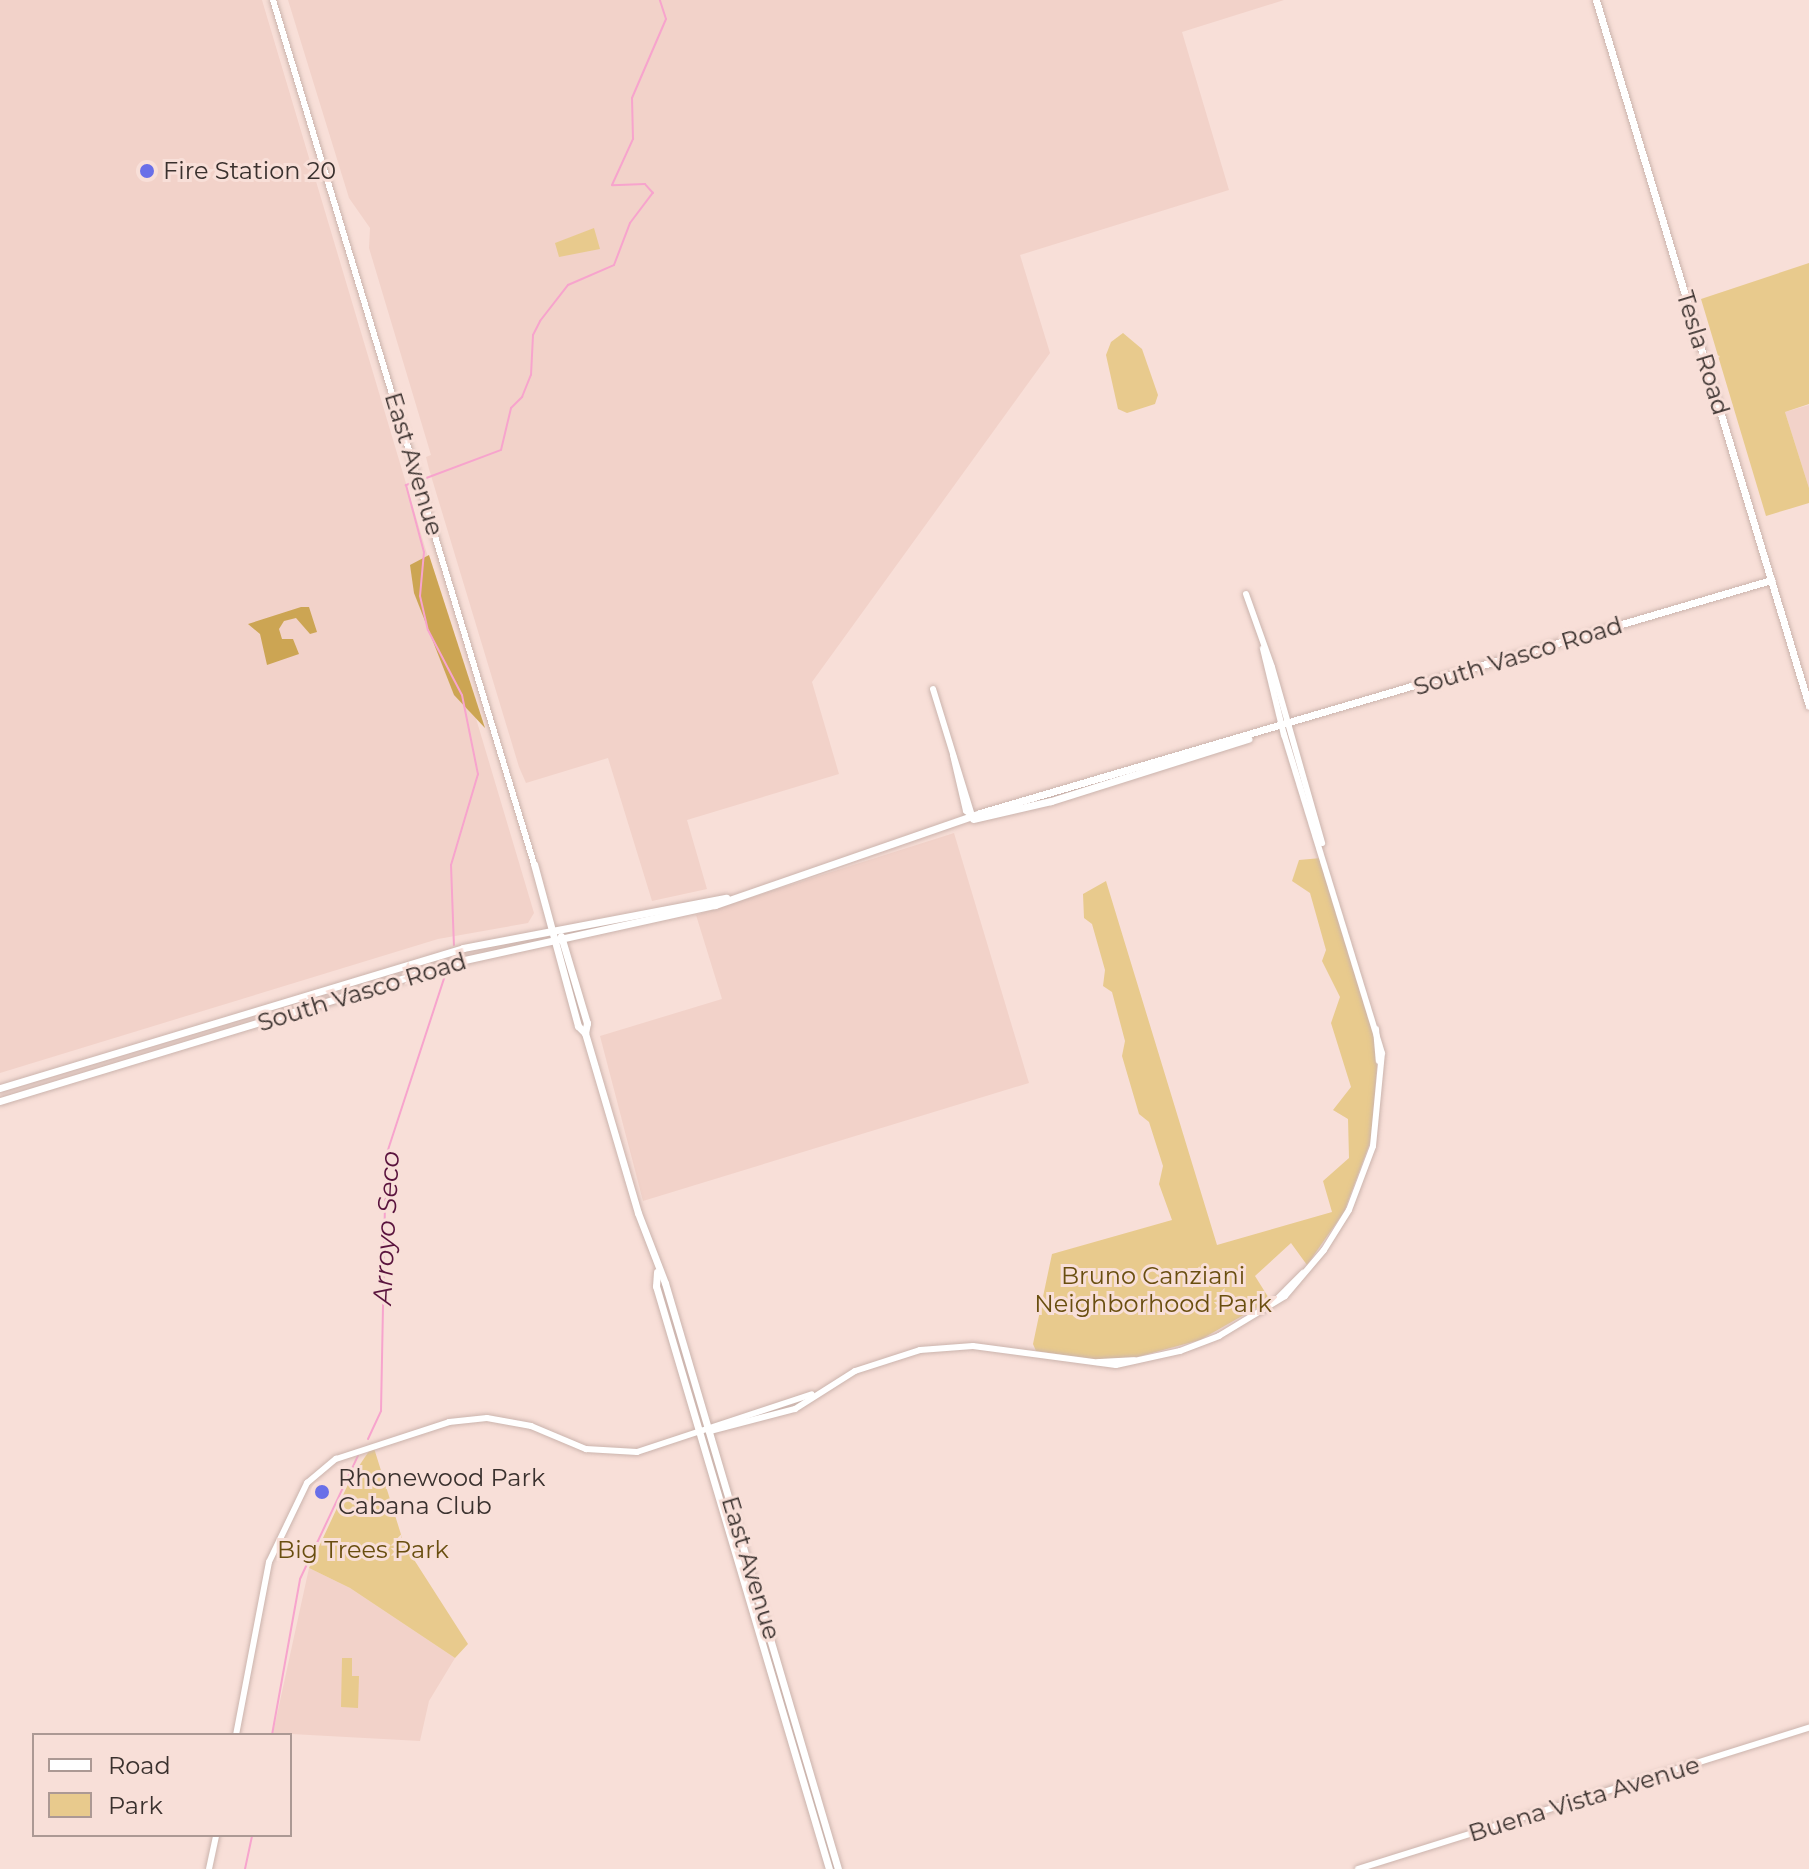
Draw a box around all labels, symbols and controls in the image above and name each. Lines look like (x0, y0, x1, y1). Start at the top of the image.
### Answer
place label: Fire Station 20 (163, 157, 336, 185)
marker: Fire Station 20 (138, 162, 156, 180)
street label: Tesla Road (1670, 287, 1736, 419)
street label: East Avenue (379, 389, 449, 539)
street label: South Vasco Road (1410, 611, 1626, 701)
street label: South Vasco Road (254, 947, 470, 1037)
water label: Arroyo Seco (367, 1150, 407, 1306)
park label: Bruno Canziani Neighborhood Park (1034, 1262, 1272, 1318)
place label: Rhonewood Park Cabana Club (338, 1464, 545, 1520)
marker: Rhonewood Park Cabana Club (313, 1483, 331, 1501)
street label: East Avenue (716, 1493, 786, 1643)
park label: Big Trees Park (277, 1536, 449, 1564)
legend (32, 1733, 292, 1837)
street label: Buena Vista Avenue (1465, 1750, 1703, 1848)
text: Road (108, 1751, 171, 1780)
text: Park (108, 1791, 163, 1820)

